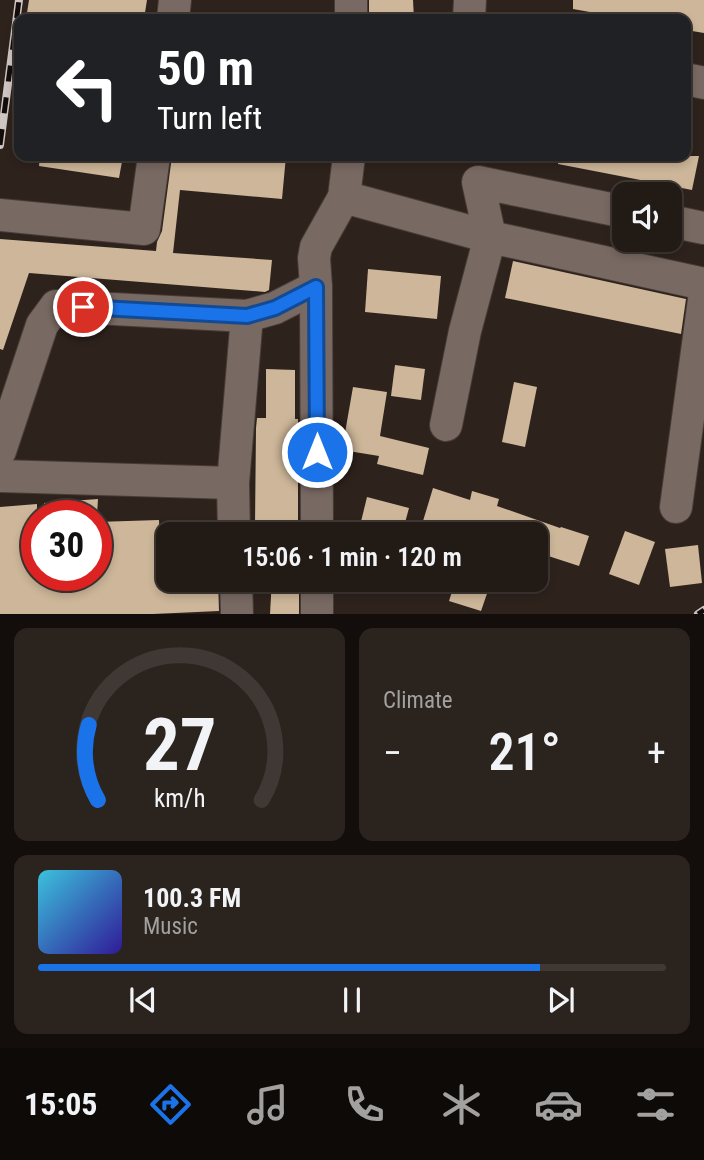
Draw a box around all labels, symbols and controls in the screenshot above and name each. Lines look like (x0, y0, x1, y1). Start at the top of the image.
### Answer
text: 50 m (157, 40, 254, 97)
icon: left (42, 42, 133, 133)
text: Turn left (157, 99, 262, 137)
map controls (612, 182, 682, 252)
button: sound (612, 182, 682, 252)
pin (53, 277, 113, 337)
icon: arrive (64, 288, 102, 326)
position arrow (280, 415, 354, 489)
speed limit sign: 30 (21, 500, 112, 591)
text: 15:06 · 1 min · 120 m (242, 542, 462, 572)
text: Climate (383, 687, 453, 714)
text: 27 (143, 703, 216, 789)
text: 21° (488, 722, 561, 783)
text: − (383, 731, 402, 775)
text: + (647, 731, 666, 775)
text: km/h (154, 784, 205, 813)
text: 100.3 FM (143, 883, 241, 913)
text: Music (143, 913, 198, 940)
icon: previous (124, 981, 162, 1019)
icon: pause (333, 981, 371, 1019)
icon: next (542, 981, 580, 1019)
icon: directions (146, 1080, 195, 1129)
icon: music (243, 1080, 292, 1129)
icon: phone (340, 1080, 389, 1129)
icon: climate (437, 1080, 486, 1129)
icon: car (534, 1080, 583, 1129)
icon: filters (631, 1080, 680, 1129)
text: 15:05 (24, 1085, 97, 1123)

